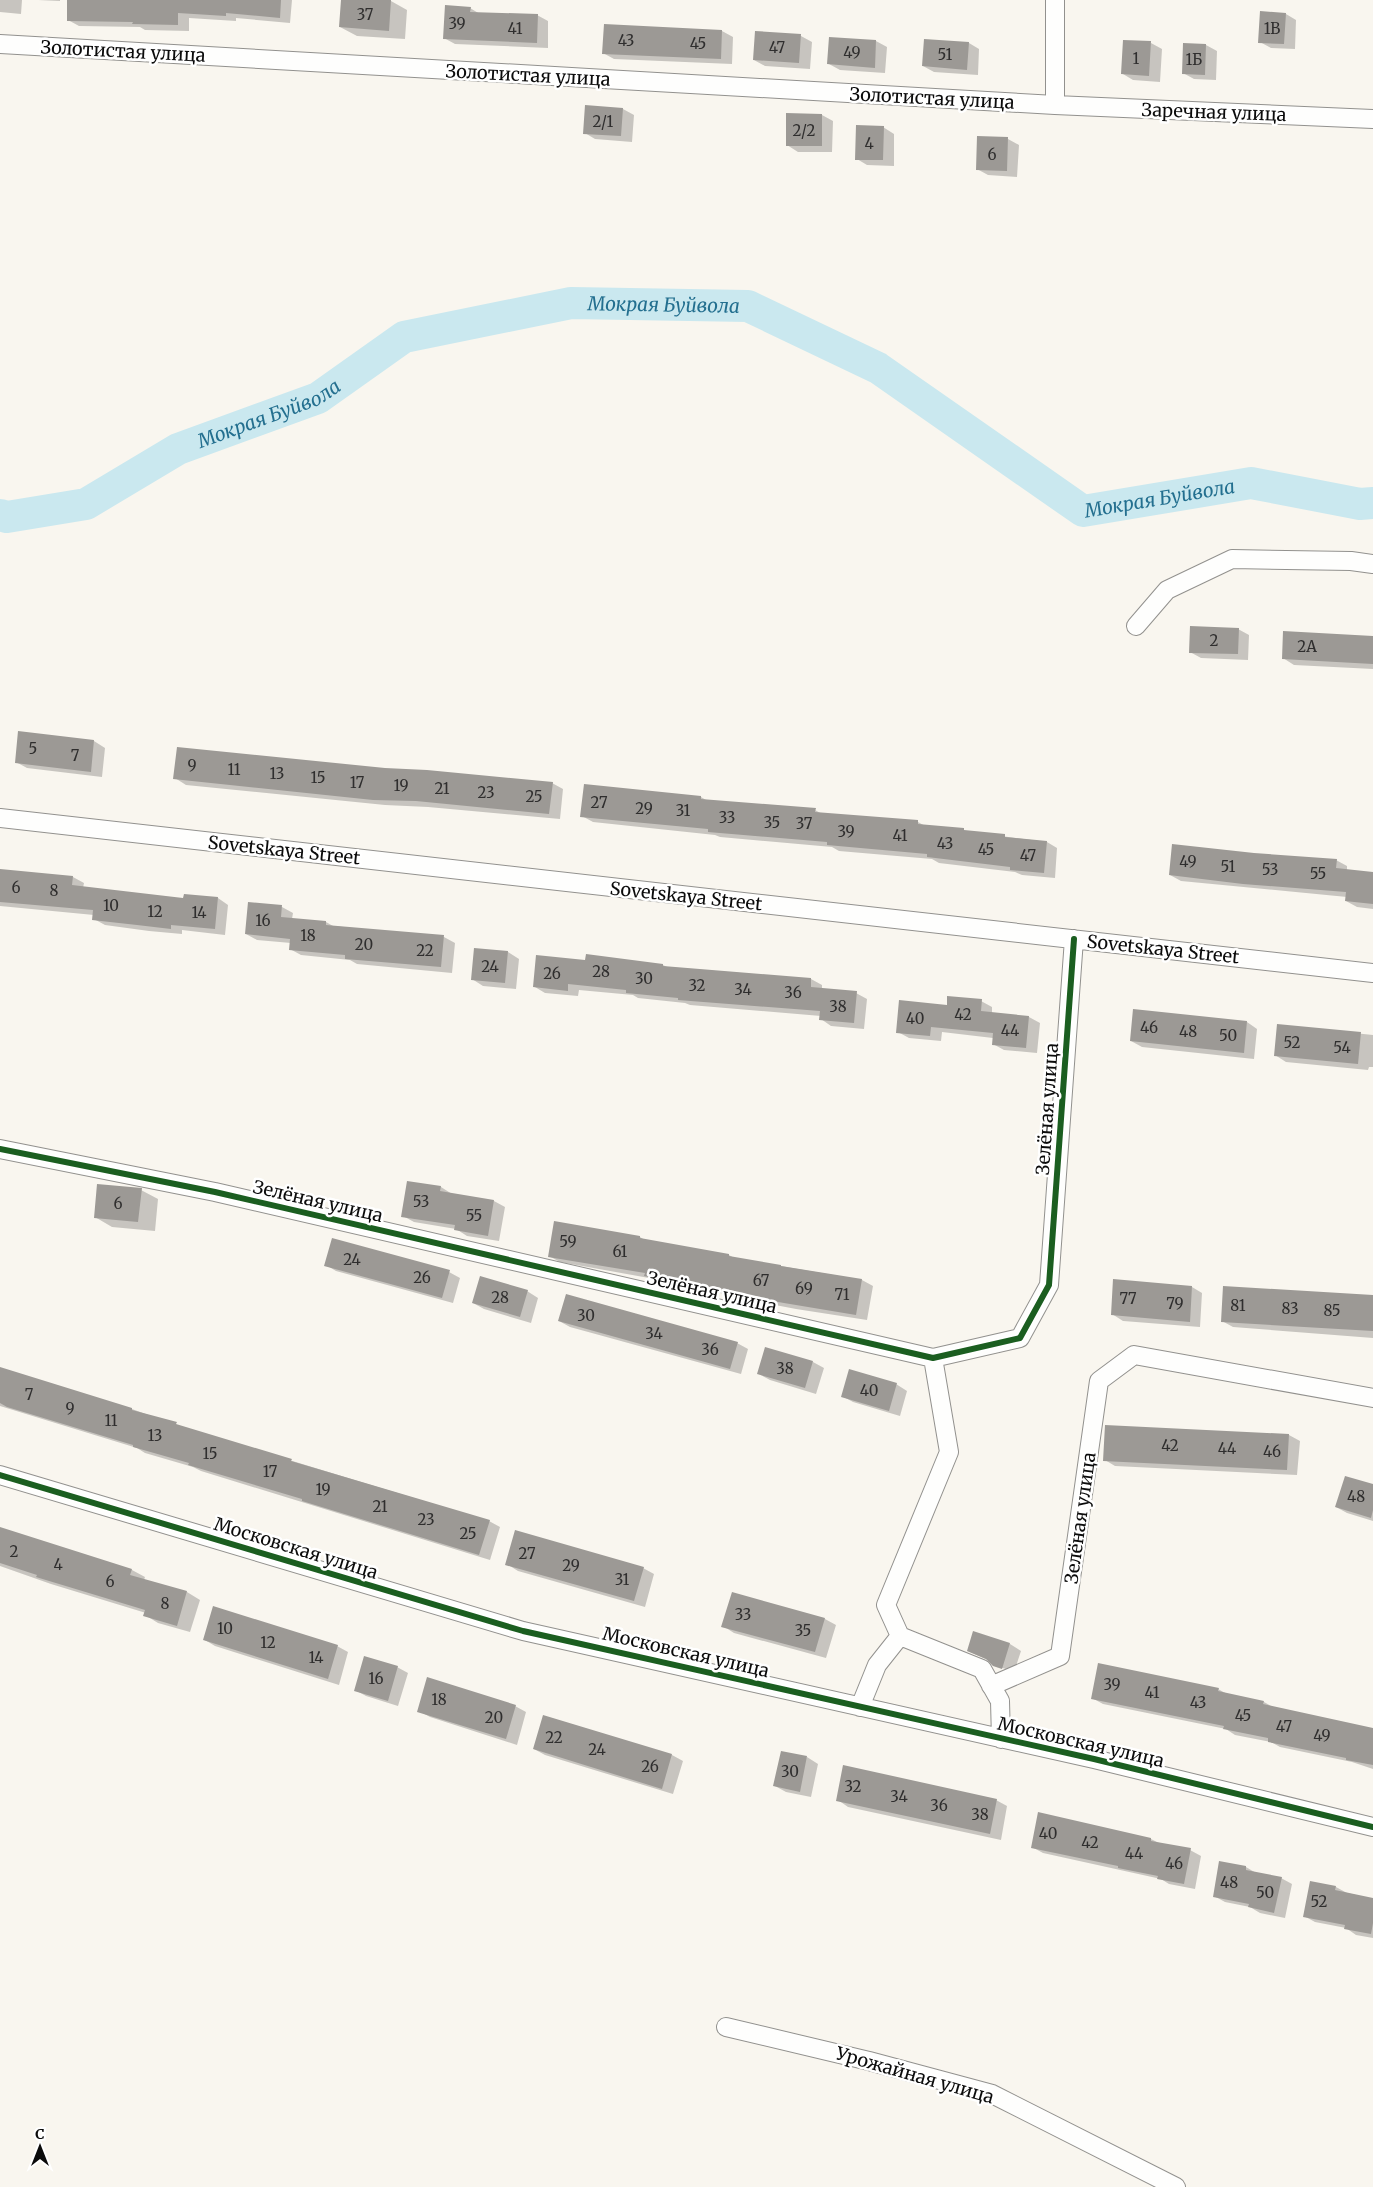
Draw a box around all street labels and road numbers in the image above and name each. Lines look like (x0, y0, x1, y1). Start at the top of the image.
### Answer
street label: Золотистая улица (40, 35, 206, 67)
street label: Золотистая улица (445, 59, 611, 91)
street label: Золотистая улица (849, 82, 1015, 114)
street label: Заречная улица (1141, 98, 1287, 126)
street label: Sovetskaya Street (207, 831, 361, 869)
street label: Sovetskaya Street (609, 877, 763, 915)
street label: Sovetskaya Street (1086, 930, 1240, 968)
street label: Зелёная улица (1031, 1042, 1063, 1176)
street label: Зелёная улица (251, 1175, 386, 1227)
street label: Зелёная улица (645, 1266, 780, 1318)
street label: Зелёная улица (1059, 1450, 1101, 1585)
street label: Московская улица (211, 1512, 381, 1584)
street label: Московская улица (600, 1622, 772, 1682)
street label: Московская улица (995, 1712, 1167, 1772)
street label: Урожайная улица (832, 2041, 997, 2109)

